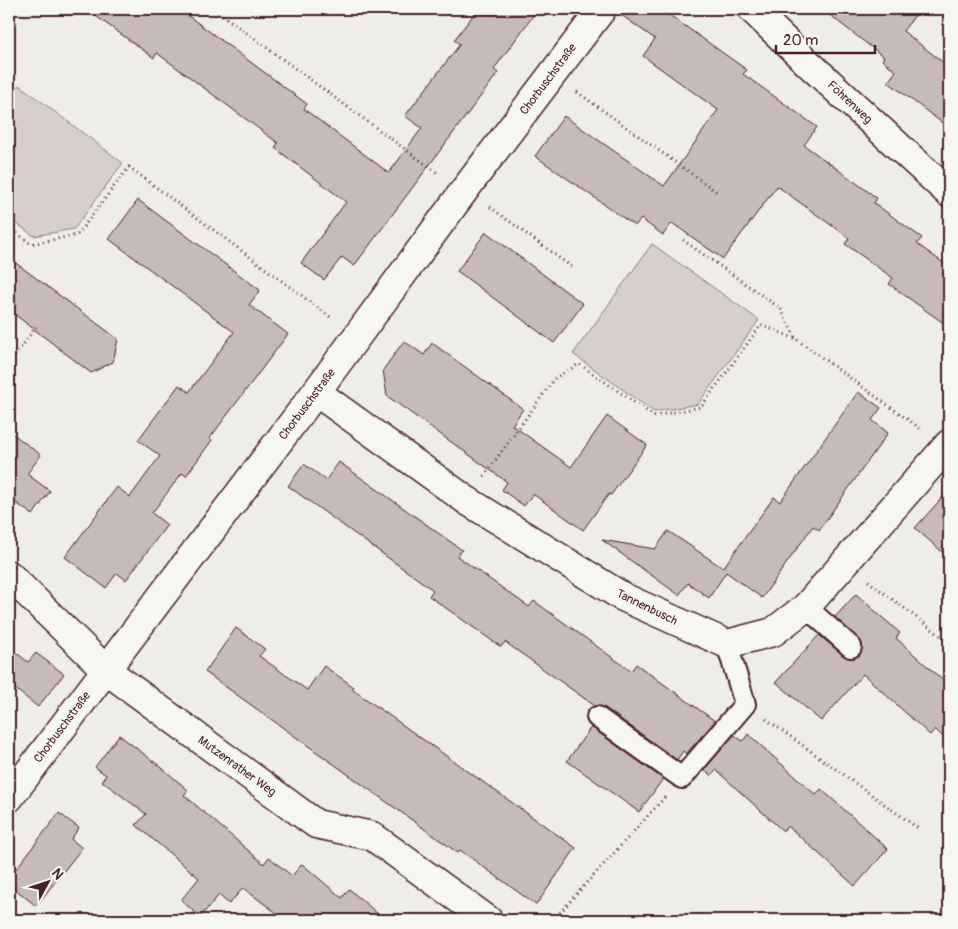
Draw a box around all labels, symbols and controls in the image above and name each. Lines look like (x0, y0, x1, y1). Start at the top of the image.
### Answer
scale bar (776, 22, 874, 54)
text: 20 m (783, 31, 818, 50)
street label: Chorbuschstraße (517, 41, 580, 118)
street label: Föhrenweg (824, 78, 875, 127)
street label: Chorbuschstraße (276, 366, 339, 443)
street label: Tannenbusch (614, 586, 680, 629)
street label: Chorbuschstraße (31, 689, 94, 766)
street label: Mutzenrather Weg (195, 733, 279, 800)
north arrow (22, 856, 72, 906)
text: N (48, 865, 67, 883)

